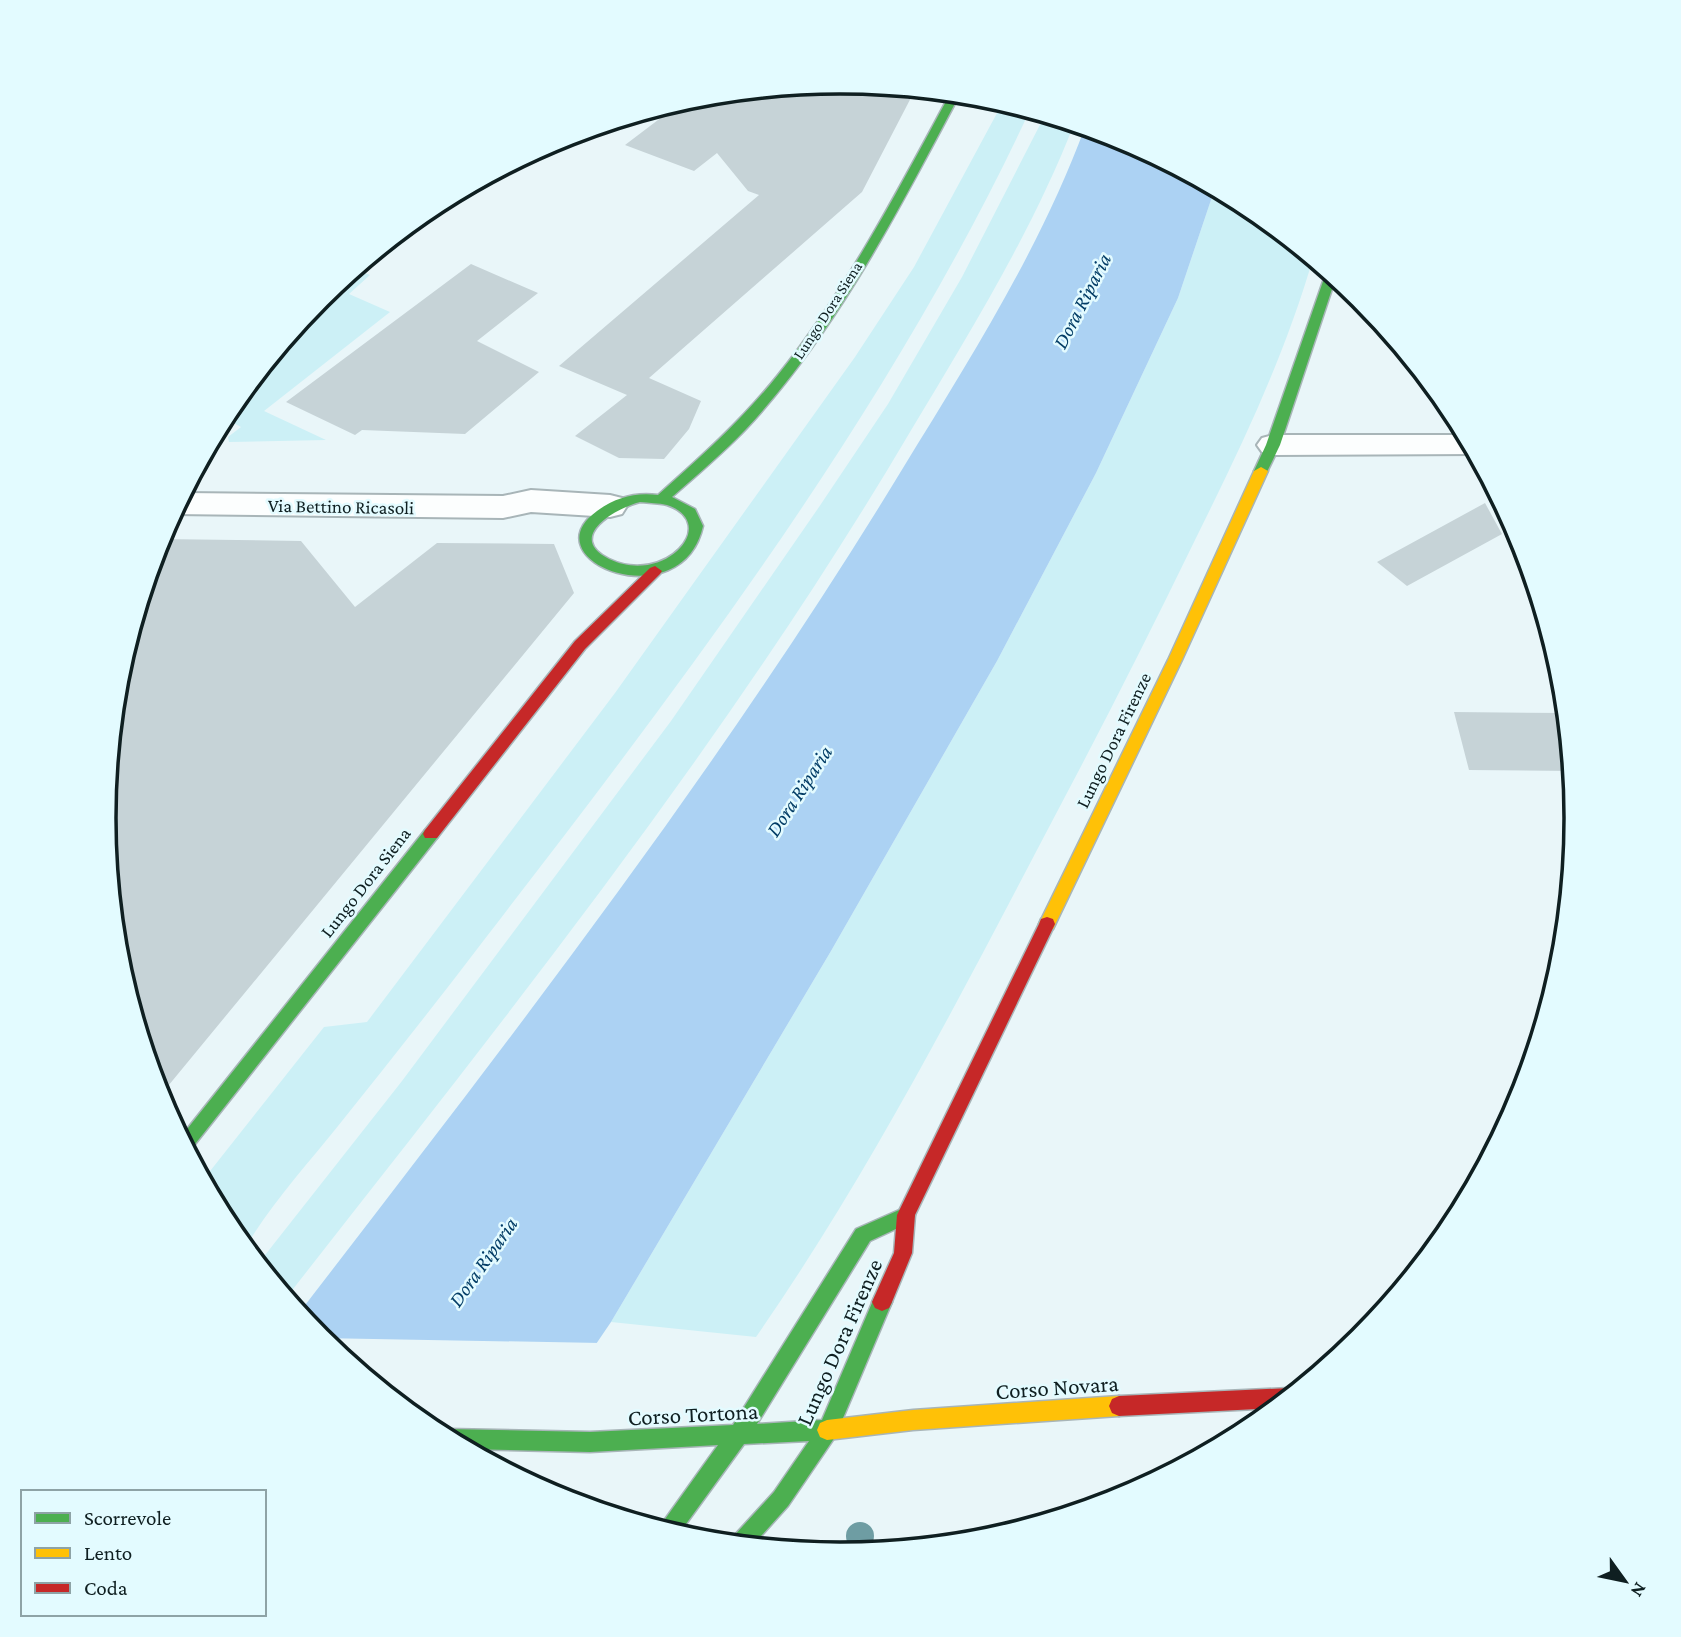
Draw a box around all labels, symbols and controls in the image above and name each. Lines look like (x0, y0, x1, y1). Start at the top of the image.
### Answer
water label: Dora Riparia (1048, 249, 1116, 353)
street label: Lungo Dora Siena (790, 258, 866, 363)
street label: Via Bettino Ricasoli (268, 495, 414, 518)
street label: Lungo Dora Firenze (1072, 669, 1155, 811)
water label: Dora Riparia (761, 741, 837, 841)
street label: Lungo Dora Siena (316, 823, 415, 941)
water label: Dora Riparia (443, 1213, 523, 1311)
street label: Lungo Dora Firenze (791, 1255, 887, 1429)
street label: Corso Novara (995, 1370, 1120, 1404)
street label: Corso Tortona (627, 1398, 759, 1430)
legend (21, 1490, 266, 1616)
text: Scorrevole (84, 1506, 171, 1530)
text: Lento (84, 1541, 132, 1565)
north arrow (1590, 1546, 1660, 1616)
text: Coda (84, 1576, 128, 1600)
text: N (1626, 1579, 1651, 1601)

